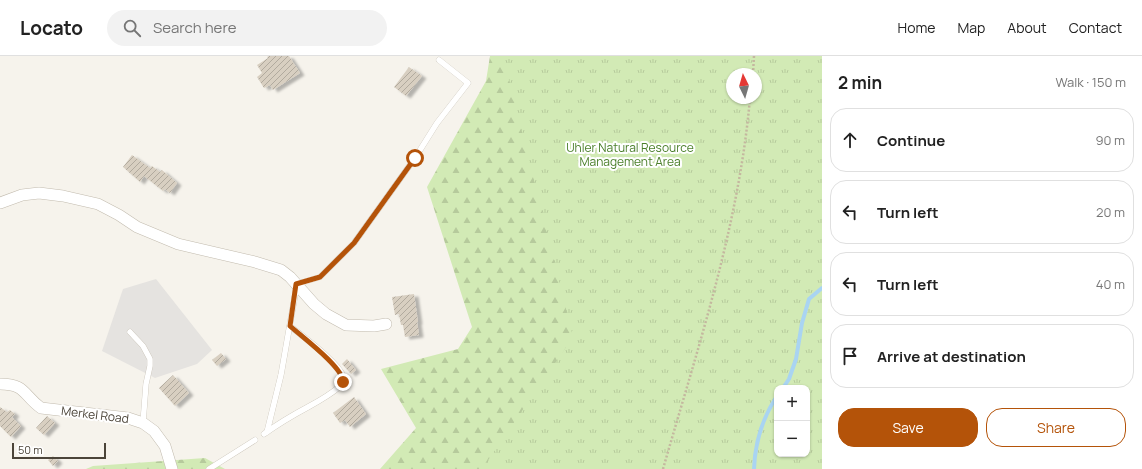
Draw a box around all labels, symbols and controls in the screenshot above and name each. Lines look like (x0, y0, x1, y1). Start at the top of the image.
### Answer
search box (107, 10, 387, 46)
text: Locato (20, 15, 83, 41)
icon: search (121, 17, 143, 39)
text: Search here (153, 17, 236, 38)
text: Home (898, 18, 935, 37)
text: Map (957, 18, 985, 37)
text: About (1007, 18, 1047, 37)
text: Contact (1069, 18, 1122, 37)
north arrow (726, 68, 762, 104)
text: 2 min (838, 71, 882, 94)
text: Walk · 150 m (1055, 73, 1126, 91)
icon: ahead (839, 129, 861, 151)
text: Continue (877, 130, 945, 151)
text: 90 m (1095, 131, 1125, 149)
park label: Uhler Natural Resource Management Area (566, 139, 694, 170)
route start (406, 149, 424, 167)
icon: left (839, 201, 861, 223)
text: Turn left (877, 202, 939, 223)
text: 20 m (1096, 203, 1125, 221)
icon: left (839, 273, 861, 295)
text: Turn left (877, 274, 939, 295)
text: 40 m (1096, 275, 1125, 293)
icon: arrive (839, 345, 861, 367)
text: Arrive at destination (877, 346, 1026, 367)
route end (334, 373, 352, 391)
map controls (774, 385, 810, 457)
button: + (774, 385, 810, 421)
street label: Merkel Road (60, 402, 130, 427)
button: Save (838, 408, 978, 447)
button: Share (986, 408, 1126, 447)
button: − (774, 421, 810, 457)
scale bar (12, 441, 106, 460)
text: 50 m (18, 442, 43, 457)

